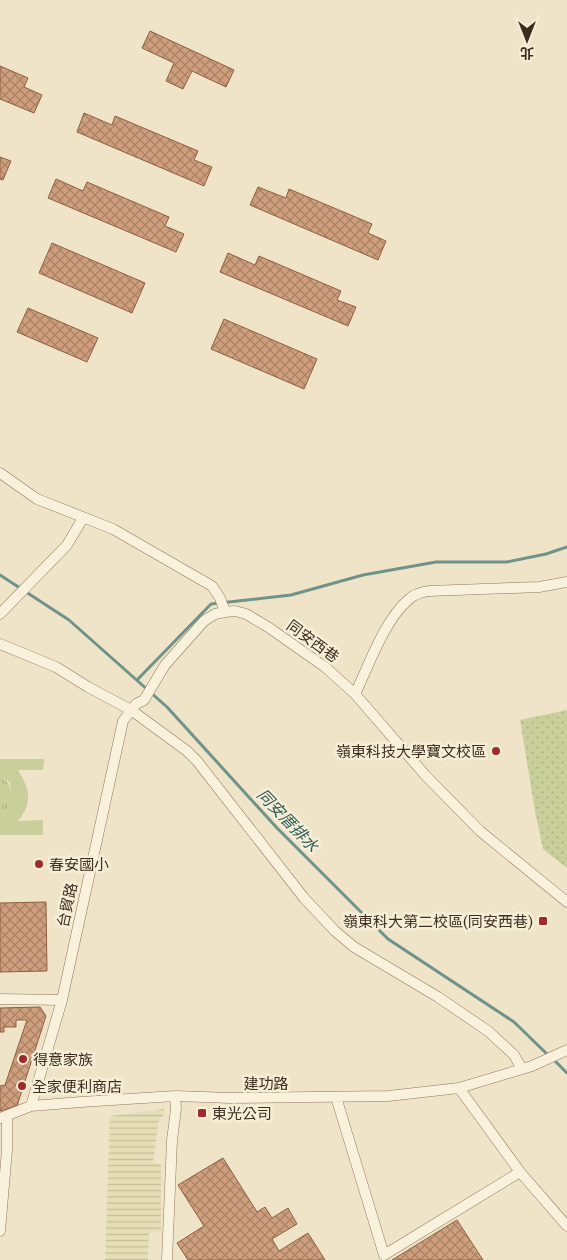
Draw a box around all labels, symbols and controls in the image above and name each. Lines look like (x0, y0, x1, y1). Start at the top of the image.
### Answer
north arrow (502, 15, 552, 65)
text: 北 (520, 44, 534, 62)
street label: 同安西巷 (283, 616, 343, 666)
place label: 嶺東科技大學寶文校區 (336, 742, 486, 761)
marker: 嶺東科技大學寶文校區 (490, 745, 502, 757)
water label: 同安厝排水 (253, 784, 324, 856)
place label: 春安國小 (49, 855, 109, 874)
marker: 春安國小 (33, 858, 45, 870)
street label: 台貿路 (53, 881, 81, 929)
place label: 嶺東科大第二校區(同安西巷) (343, 912, 533, 931)
marker: 嶺東科大第二校區(同安西巷) (537, 915, 549, 927)
place label: 得意家族 (33, 1050, 93, 1069)
marker: 得意家族 (17, 1053, 29, 1065)
street label: 建功路 (243, 1074, 289, 1093)
place label: 全家便利商店 (32, 1077, 122, 1096)
marker: 全家便利商店 (16, 1080, 28, 1092)
place label: 東光公司 (212, 1104, 272, 1123)
marker: 東光公司 (196, 1107, 208, 1119)

